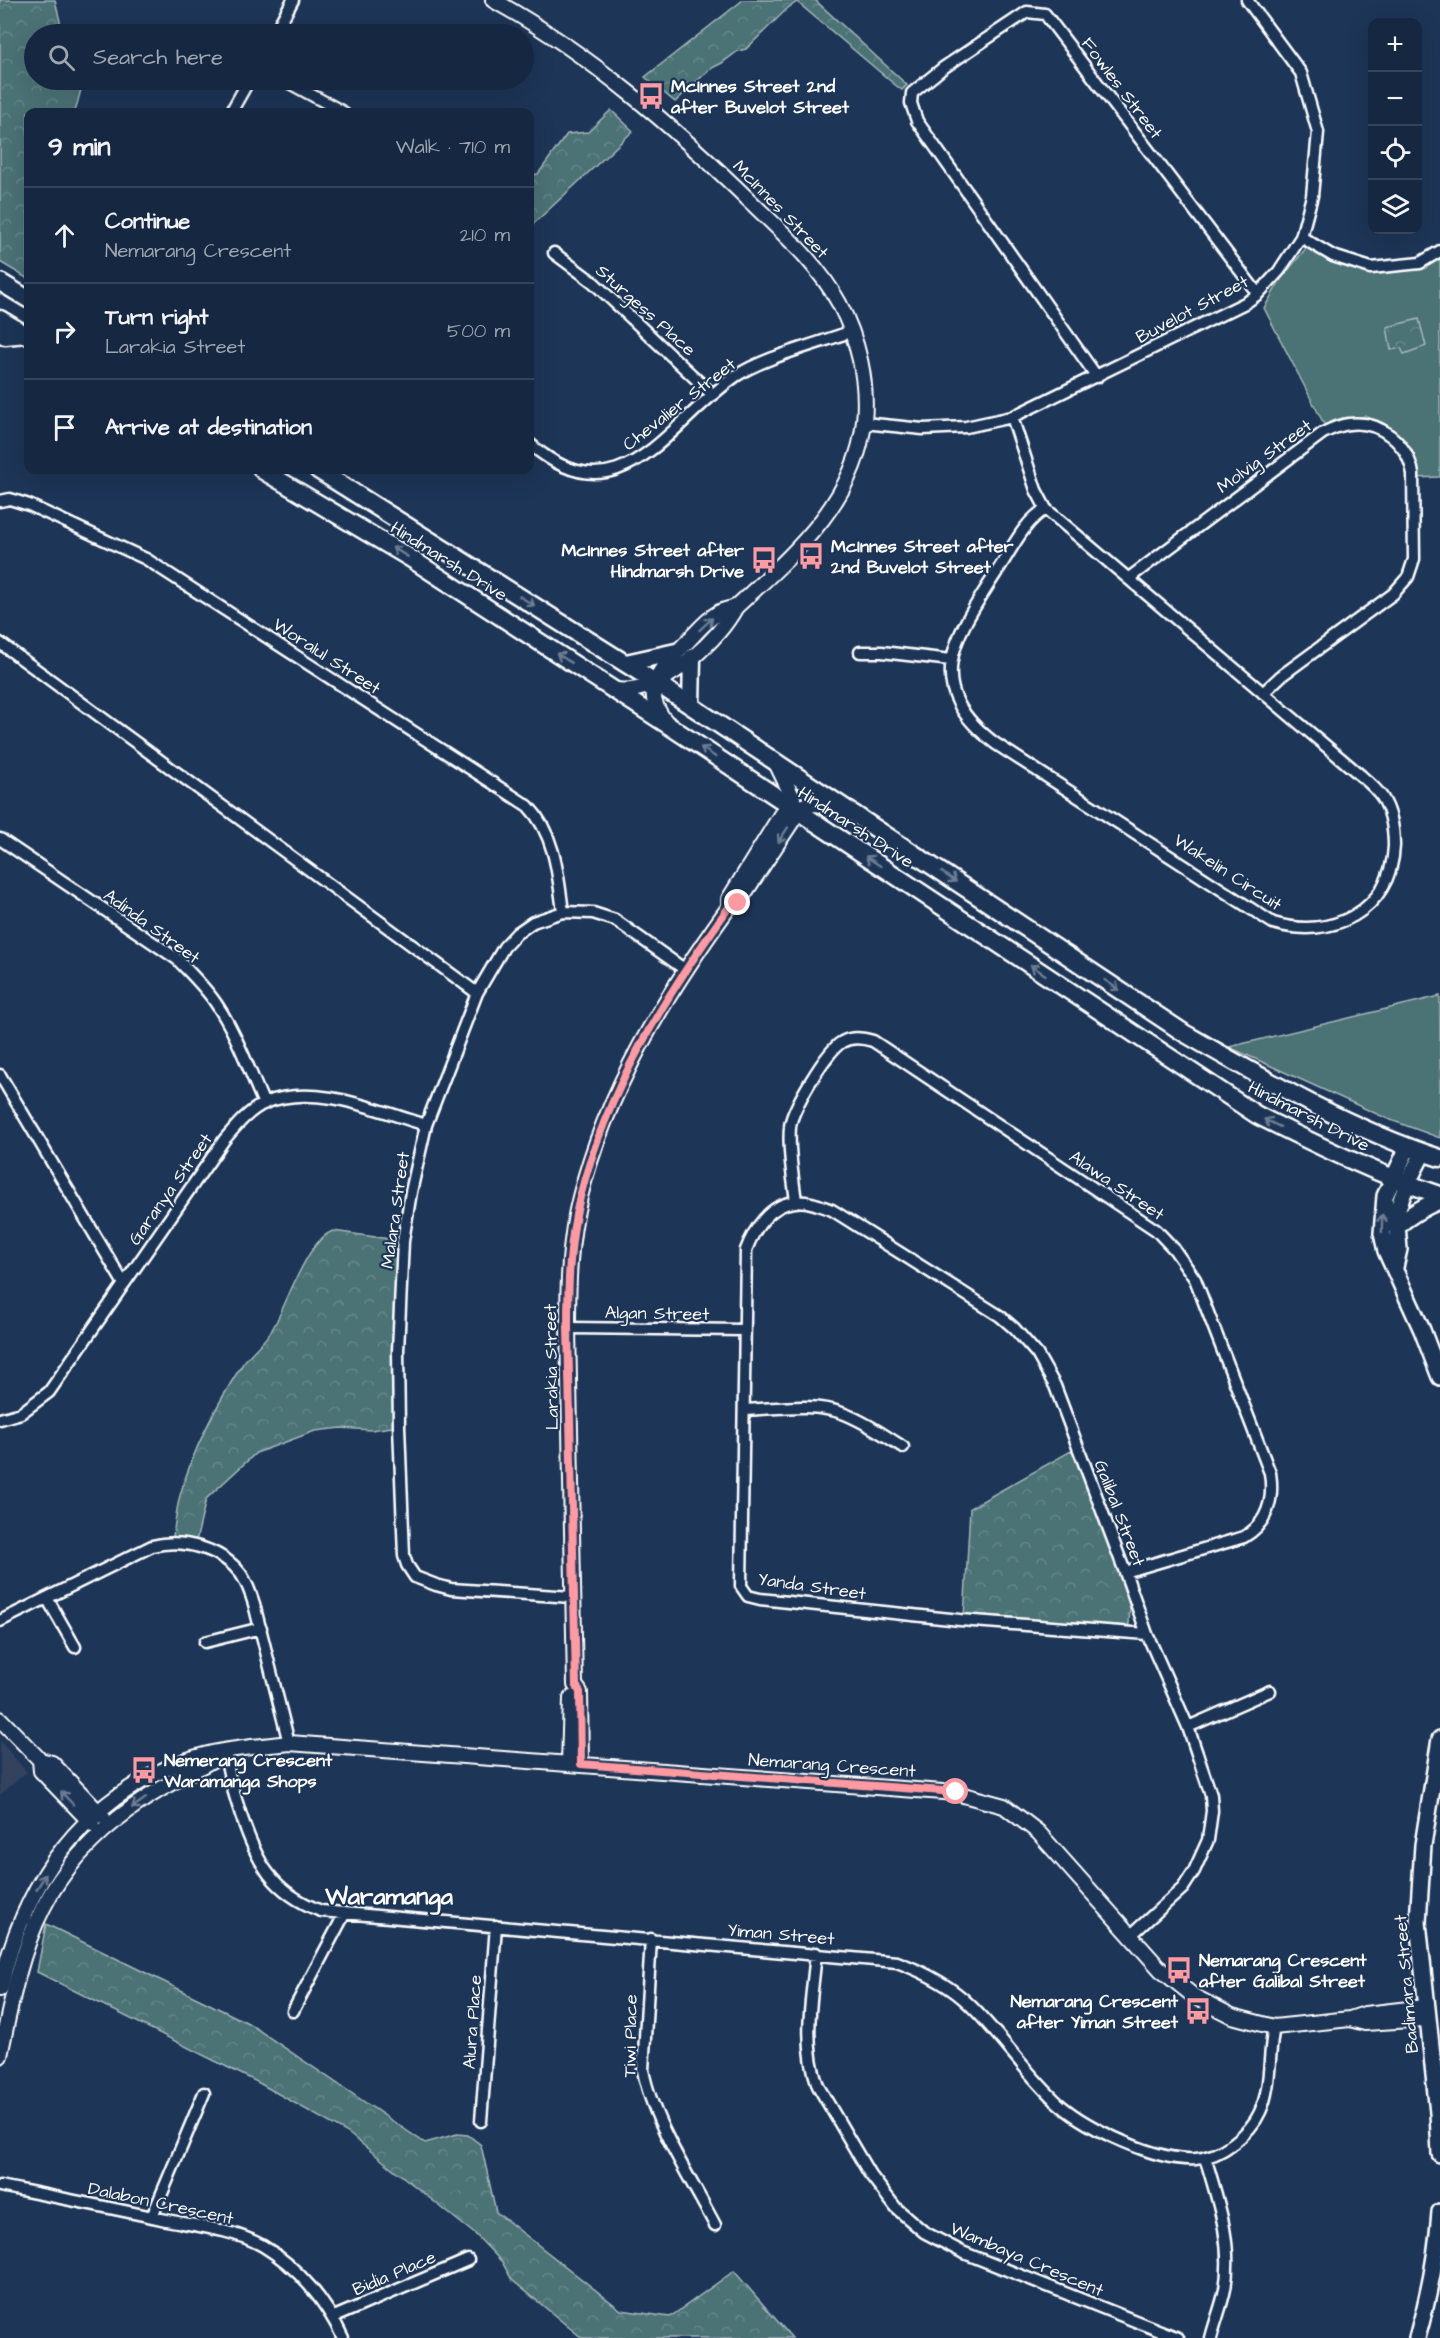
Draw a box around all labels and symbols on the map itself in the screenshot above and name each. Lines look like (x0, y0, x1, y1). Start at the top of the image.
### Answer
street label: Fowles Street (1075, 32, 1169, 145)
place label: McInnes Street 2nd after Buvelot Street (670, 74, 850, 120)
bus stop icon: McInnes Street 2nd after Buvelot Street (636, 81, 666, 111)
street label: McInnes Street (727, 154, 835, 265)
street label: Sturgess Place (590, 259, 701, 363)
street label: Buvelot Street (1132, 269, 1253, 350)
street label: Chevalier Street (617, 352, 742, 457)
street label: Molvig Street (1212, 413, 1318, 500)
street label: Hindmarsh Drive (385, 515, 512, 608)
place label: McInnes Street after 2nd Buvelot Street (830, 534, 1014, 580)
place label: McInnes Street after Hindmarsh Drive (561, 538, 744, 584)
bus stop icon: McInnes Street after 2nd Buvelot Street (796, 541, 826, 571)
bus stop icon: McInnes Street after Hindmarsh Drive (749, 545, 779, 575)
one-way arrow (392, 546, 409, 558)
one-way arrow (518, 595, 535, 607)
street label: Woralul Street (268, 612, 386, 701)
one-way arrow (698, 617, 713, 632)
one-way arrow (556, 652, 573, 664)
one-way arrow (701, 746, 717, 758)
street label: Hindmarsh Drive (793, 781, 919, 874)
one-way arrow (777, 826, 789, 843)
street label: Wakelin Circuit (1169, 828, 1287, 917)
one-way arrow (865, 855, 882, 867)
one-way arrow (940, 871, 957, 883)
street label: Adinda Street (98, 883, 206, 970)
route end (724, 889, 750, 915)
one-way arrow (1030, 964, 1047, 976)
one-way arrow (1103, 978, 1120, 991)
street label: Hindmarsh Drive (1244, 1075, 1374, 1158)
one-way arrow (1263, 1116, 1281, 1128)
street label: Garanya Street (122, 1128, 220, 1251)
street label: Alawa Street (1064, 1144, 1170, 1227)
street label: Malara Street (375, 1149, 416, 1270)
one-way arrow (1377, 1214, 1388, 1234)
street label: Algan Street (604, 1300, 710, 1328)
street label: Larakia Street (538, 1303, 565, 1430)
street label: Galibal Street (1088, 1456, 1152, 1571)
street label: Yanda Street (756, 1567, 868, 1607)
street label: Nemarang Crescent (747, 1747, 917, 1785)
place label: Nemerang Crescent Waramanga Shops (163, 1748, 333, 1795)
bus stop icon: Nemerang Crescent Waramanga Shops (129, 1755, 159, 1785)
route start (942, 1778, 968, 1804)
one-way arrow (59, 1791, 74, 1806)
one-way arrow (131, 1797, 147, 1809)
one-way arrow (35, 1874, 47, 1891)
district label: Waramanga (324, 1880, 454, 1915)
street label: Badimara Street (1388, 1913, 1425, 2054)
street label: Yiman Street (726, 1917, 836, 1952)
place label: Nemarang Crescent after Galibal Street (1198, 1948, 1367, 1994)
bus stop icon: Nemarang Crescent after Galibal Street (1164, 1955, 1194, 1985)
street label: Alura Place (457, 1974, 488, 2070)
place label: Nemarang Crescent after Yiman Street (1010, 1989, 1179, 2035)
street label: Tiwi Place (617, 1994, 644, 2078)
bus stop icon: Nemarang Crescent after Yiman Street (1183, 1996, 1213, 2026)
street label: Dalabon Crescent (86, 2176, 237, 2231)
street label: Wambaya Crescent (946, 2216, 1108, 2304)
street label: Bidia Place (349, 2245, 440, 2302)

